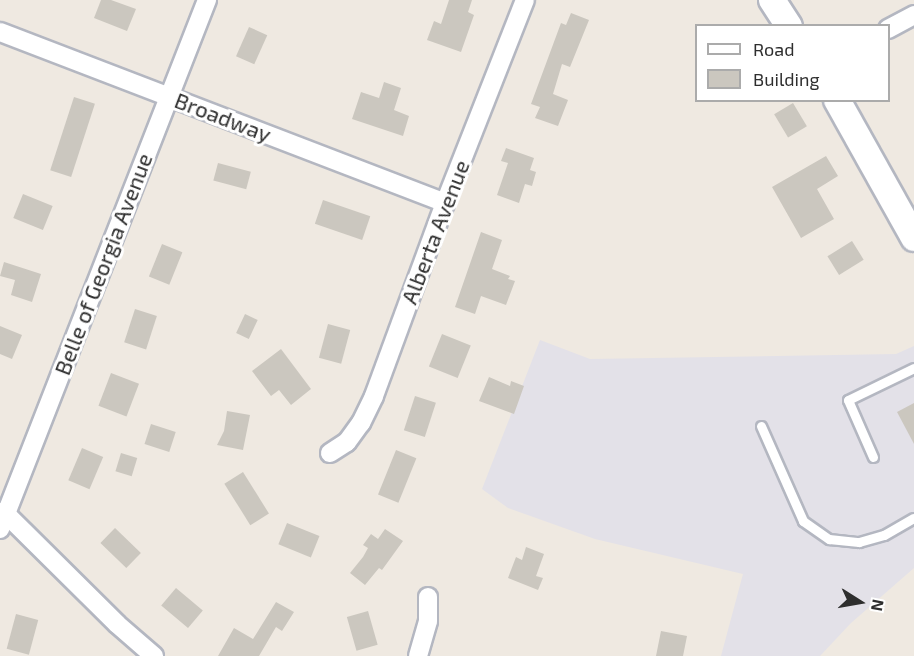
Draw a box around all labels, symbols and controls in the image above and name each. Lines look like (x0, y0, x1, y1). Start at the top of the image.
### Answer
legend (695, 24, 890, 102)
text: Road (753, 38, 794, 60)
text: Building (753, 68, 820, 90)
street label: Broadway (171, 87, 275, 147)
street label: Belle of Georgia Avenue (48, 149, 158, 379)
street label: Alberta Avenue (395, 156, 475, 308)
north arrow (830, 572, 890, 632)
text: N (868, 598, 889, 613)

